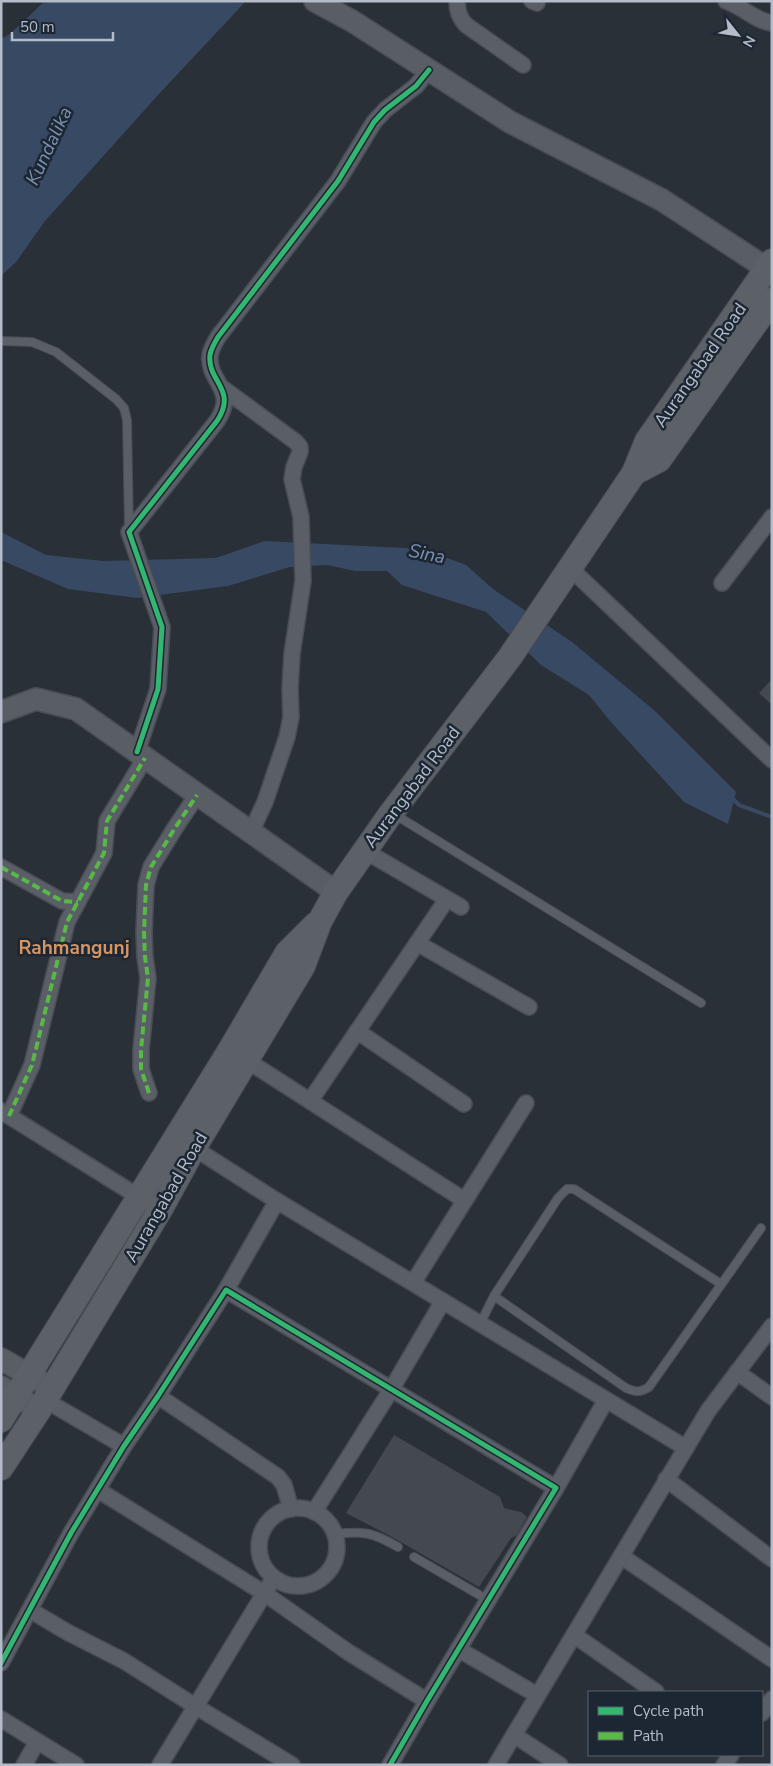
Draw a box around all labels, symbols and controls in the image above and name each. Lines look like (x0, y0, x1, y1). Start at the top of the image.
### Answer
scale bar (12, 10, 114, 42)
north arrow (713, 10, 763, 60)
text: 50 m (20, 17, 55, 37)
text: N (738, 32, 760, 51)
water label: Kundalika (20, 103, 78, 189)
street label: Aurangabad Road (648, 298, 752, 432)
water label: Sina (406, 538, 448, 570)
street label: Aurangabad Road (358, 721, 466, 853)
district label: Rahmangunj (18, 935, 130, 961)
street label: Aurangabad Road (119, 1128, 213, 1266)
legend (588, 1691, 763, 1756)
text: Cycle path (633, 1701, 704, 1721)
text: Path (633, 1726, 664, 1746)

